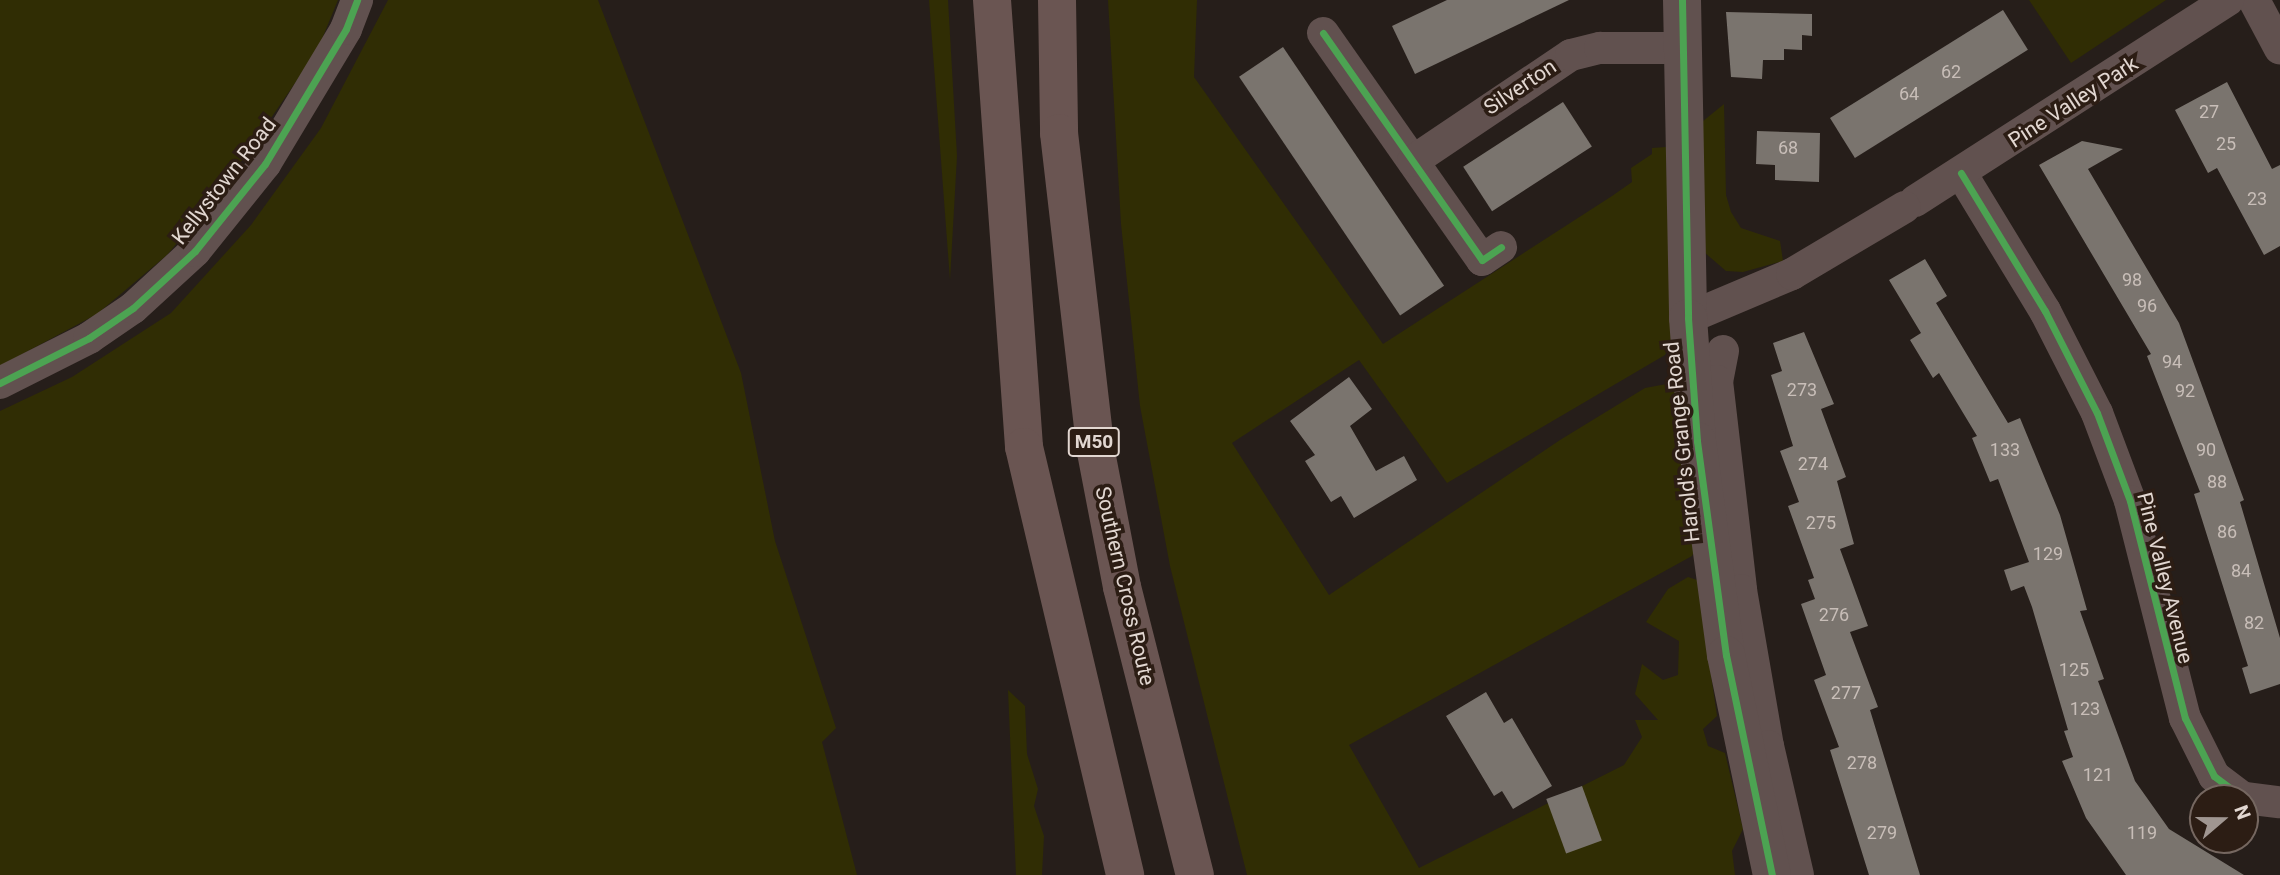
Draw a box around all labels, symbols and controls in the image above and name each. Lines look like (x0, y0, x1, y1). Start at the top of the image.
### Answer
street label: Pine Valley Park (2004, 51, 2142, 153)
street label: Silverton (1479, 54, 1561, 120)
house number: 62 (1941, 61, 1961, 83)
house number: 64 (1899, 83, 1919, 105)
house number: 27 (2199, 101, 2219, 123)
street label: Kellystown Road (167, 112, 281, 250)
house number: 25 (2216, 133, 2236, 155)
house number: 68 (1778, 137, 1798, 159)
house number: 23 (2247, 188, 2267, 210)
house number: 98 (2122, 269, 2142, 291)
house number: 96 (2137, 295, 2157, 317)
street label: Harold's Grange Road (1659, 340, 1705, 544)
house number: 94 (2162, 351, 2182, 373)
house number: 273 (1787, 379, 1817, 401)
house number: 92 (2175, 380, 2195, 402)
road number: M50 (1068, 426, 1120, 458)
house number: 133 (1990, 439, 2020, 461)
house number: 90 (2196, 439, 2216, 461)
house number: 274 (1798, 453, 1828, 475)
house number: 88 (2207, 471, 2227, 493)
street label: Southern Cross Route (1090, 484, 1160, 688)
street label: Pine Valley Avenue (2132, 490, 2198, 666)
house number: 275 (1806, 512, 1836, 534)
house number: 86 (2217, 521, 2237, 543)
house number: 129 (2033, 543, 2063, 565)
house number: 84 (2231, 560, 2251, 582)
house number: 276 (1819, 604, 1849, 626)
house number: 82 (2244, 612, 2264, 634)
house number: 125 (2059, 659, 2089, 681)
house number: 277 (1831, 682, 1861, 704)
house number: 123 (2070, 698, 2100, 720)
house number: 278 (1847, 752, 1877, 774)
house number: 121 (2083, 764, 2113, 786)
north arrow (2189, 784, 2259, 854)
text: N (2229, 802, 2255, 823)
house number: 279 (1867, 822, 1897, 844)
house number: 119 (2127, 822, 2157, 844)

